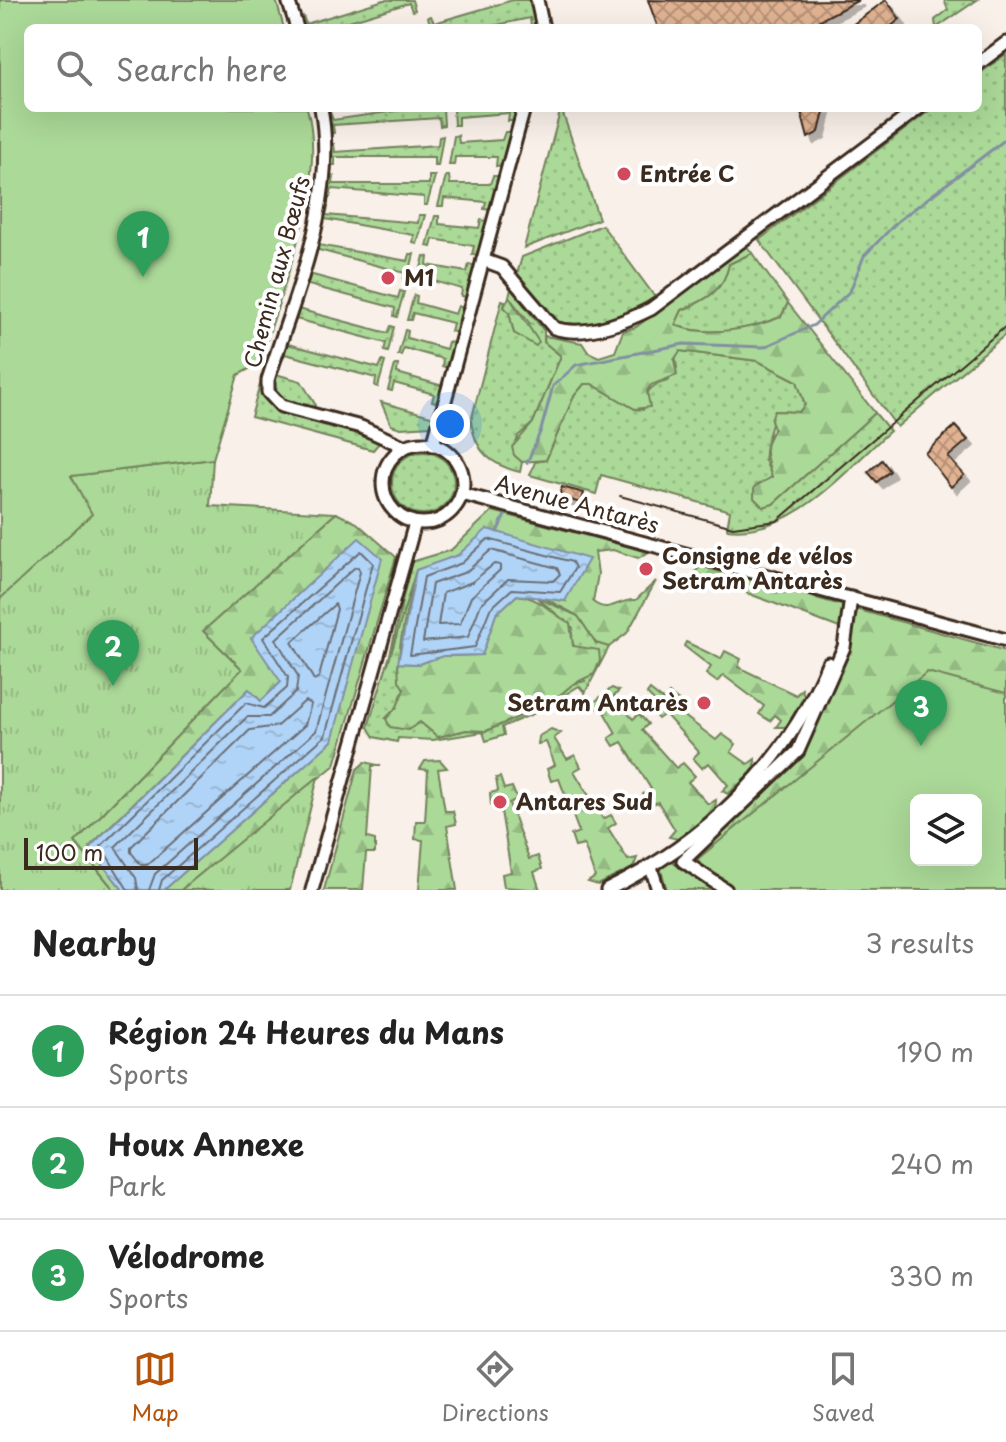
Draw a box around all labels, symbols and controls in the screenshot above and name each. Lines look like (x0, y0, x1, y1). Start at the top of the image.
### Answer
search box (24, 24, 982, 112)
icon: search (52, 46, 96, 90)
text: Search here (116, 46, 288, 91)
place label: Entrée C (640, 156, 735, 189)
marker: Entrée C (615, 165, 633, 183)
street label: Chemin aux Bœufs (234, 172, 317, 371)
pin: 1 (117, 211, 169, 277)
place label: M1 (404, 260, 434, 293)
marker: M1 (379, 269, 397, 287)
your location (430, 404, 470, 444)
street label: Avenue Antarès (492, 465, 663, 540)
place label: Consigne de vélos Setram Antarès (662, 538, 853, 596)
marker: Consigne de vélos Setram Antarès (637, 560, 655, 578)
pin: 2 (87, 620, 139, 686)
pin: 3 (895, 680, 947, 746)
place label: Setram Antarès (507, 685, 688, 718)
marker: Setram Antarès (695, 694, 713, 712)
place label: Antares Sud (516, 784, 653, 817)
marker: Antares Sud (491, 793, 509, 811)
map controls (910, 794, 982, 866)
button: layers (910, 794, 982, 866)
scale bar (24, 834, 198, 870)
text: 100 m (36, 835, 103, 868)
text: Nearby (32, 916, 157, 968)
text: 3 results (866, 923, 974, 962)
text: Région 24 Heures du Mans (108, 1009, 504, 1054)
text: 1 (52, 1032, 64, 1071)
text: 190 m (897, 1032, 974, 1071)
text: Sports (108, 1054, 188, 1093)
text: Houx Annexe (108, 1121, 304, 1166)
text: 2 (49, 1144, 67, 1183)
text: 240 m (890, 1144, 974, 1183)
text: Park (108, 1166, 166, 1205)
text: Vélodrome (108, 1233, 265, 1278)
text: 3 (49, 1256, 67, 1295)
text: 330 m (889, 1256, 974, 1295)
text: Sports (108, 1278, 188, 1317)
tab: Map (132, 1347, 179, 1428)
tab: Directions (442, 1347, 549, 1428)
tab: Saved (812, 1347, 874, 1428)

